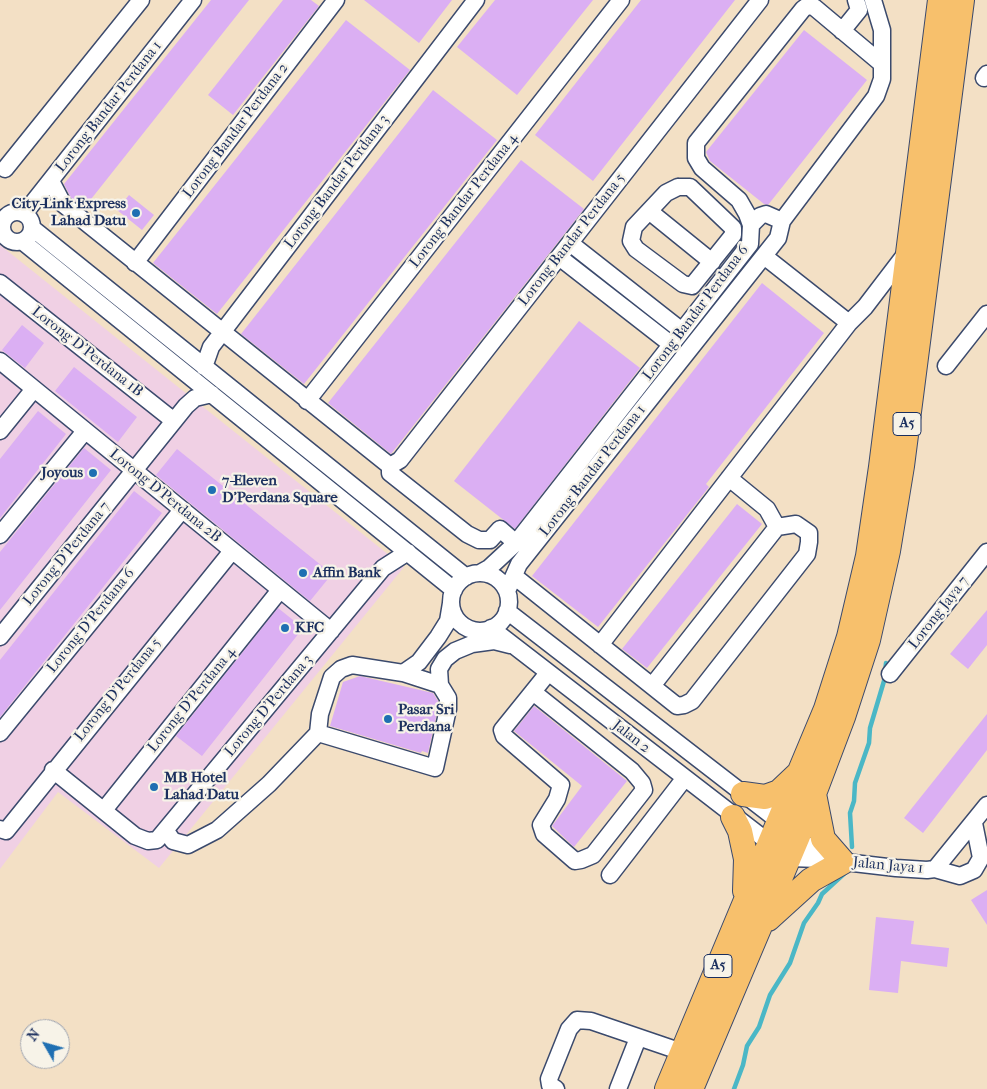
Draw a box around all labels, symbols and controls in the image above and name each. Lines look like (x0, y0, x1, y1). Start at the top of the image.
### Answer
street label: Lorong Bandar Perdana 1 (52, 38, 166, 176)
street label: Lorong Bandar Perdana 2 (179, 60, 293, 202)
street label: Lorong Bandar Perdana 3 (281, 112, 393, 252)
street label: Lorong Bandar Perdana 4 (406, 130, 522, 272)
street label: Lorong Bandar Perdana 5 (515, 170, 629, 310)
place label: City-Link Express Lahad Datu (12, 195, 126, 230)
marker: City-Link Express Lahad Datu (130, 207, 142, 219)
street label: Lorong Bandar Perdana 6 (639, 242, 753, 384)
street label: Lorong D'Perdana 1B (28, 303, 146, 401)
street label: Lorong Bandar Perdana 1 (536, 402, 650, 540)
road number: A5 (893, 412, 921, 436)
street label: Lorong D'Perdana 2B (105, 445, 225, 547)
place label: Joyous (41, 464, 83, 482)
marker: Joyous (87, 467, 99, 479)
place label: 7-Eleven D'Perdana Square (222, 472, 338, 507)
marker: 7-Eleven D'Perdana Square (206, 484, 218, 496)
street label: Lorong D'Perdana 7 (20, 498, 114, 610)
place label: Affin Bank (313, 564, 381, 582)
street label: Lorong D'Perdana 6 (43, 565, 139, 677)
marker: Affin Bank (297, 567, 309, 579)
street label: Lorong Jaya 7 (905, 573, 973, 653)
place label: KFC (295, 619, 324, 637)
marker: KFC (279, 622, 291, 634)
street label: Lorong D'Perdana 5 (71, 635, 165, 745)
street label: Lorong D'Perdana 4 (144, 644, 240, 756)
street label: Lorong D'Perdana 3 (221, 651, 317, 761)
place label: Pasar Sri Perdana (398, 701, 454, 736)
marker: Pasar Sri Perdana (382, 713, 394, 725)
street label: Jalan 2 (609, 717, 653, 757)
place label: MB Hotel Lahad Datu (164, 769, 239, 804)
marker: MB Hotel Lahad Datu (148, 781, 160, 793)
street label: Jalan Jaya 1 (852, 854, 924, 878)
road number: A5 (704, 954, 732, 978)
north arrow (20, 1019, 70, 1069)
text: N (24, 1026, 44, 1044)

